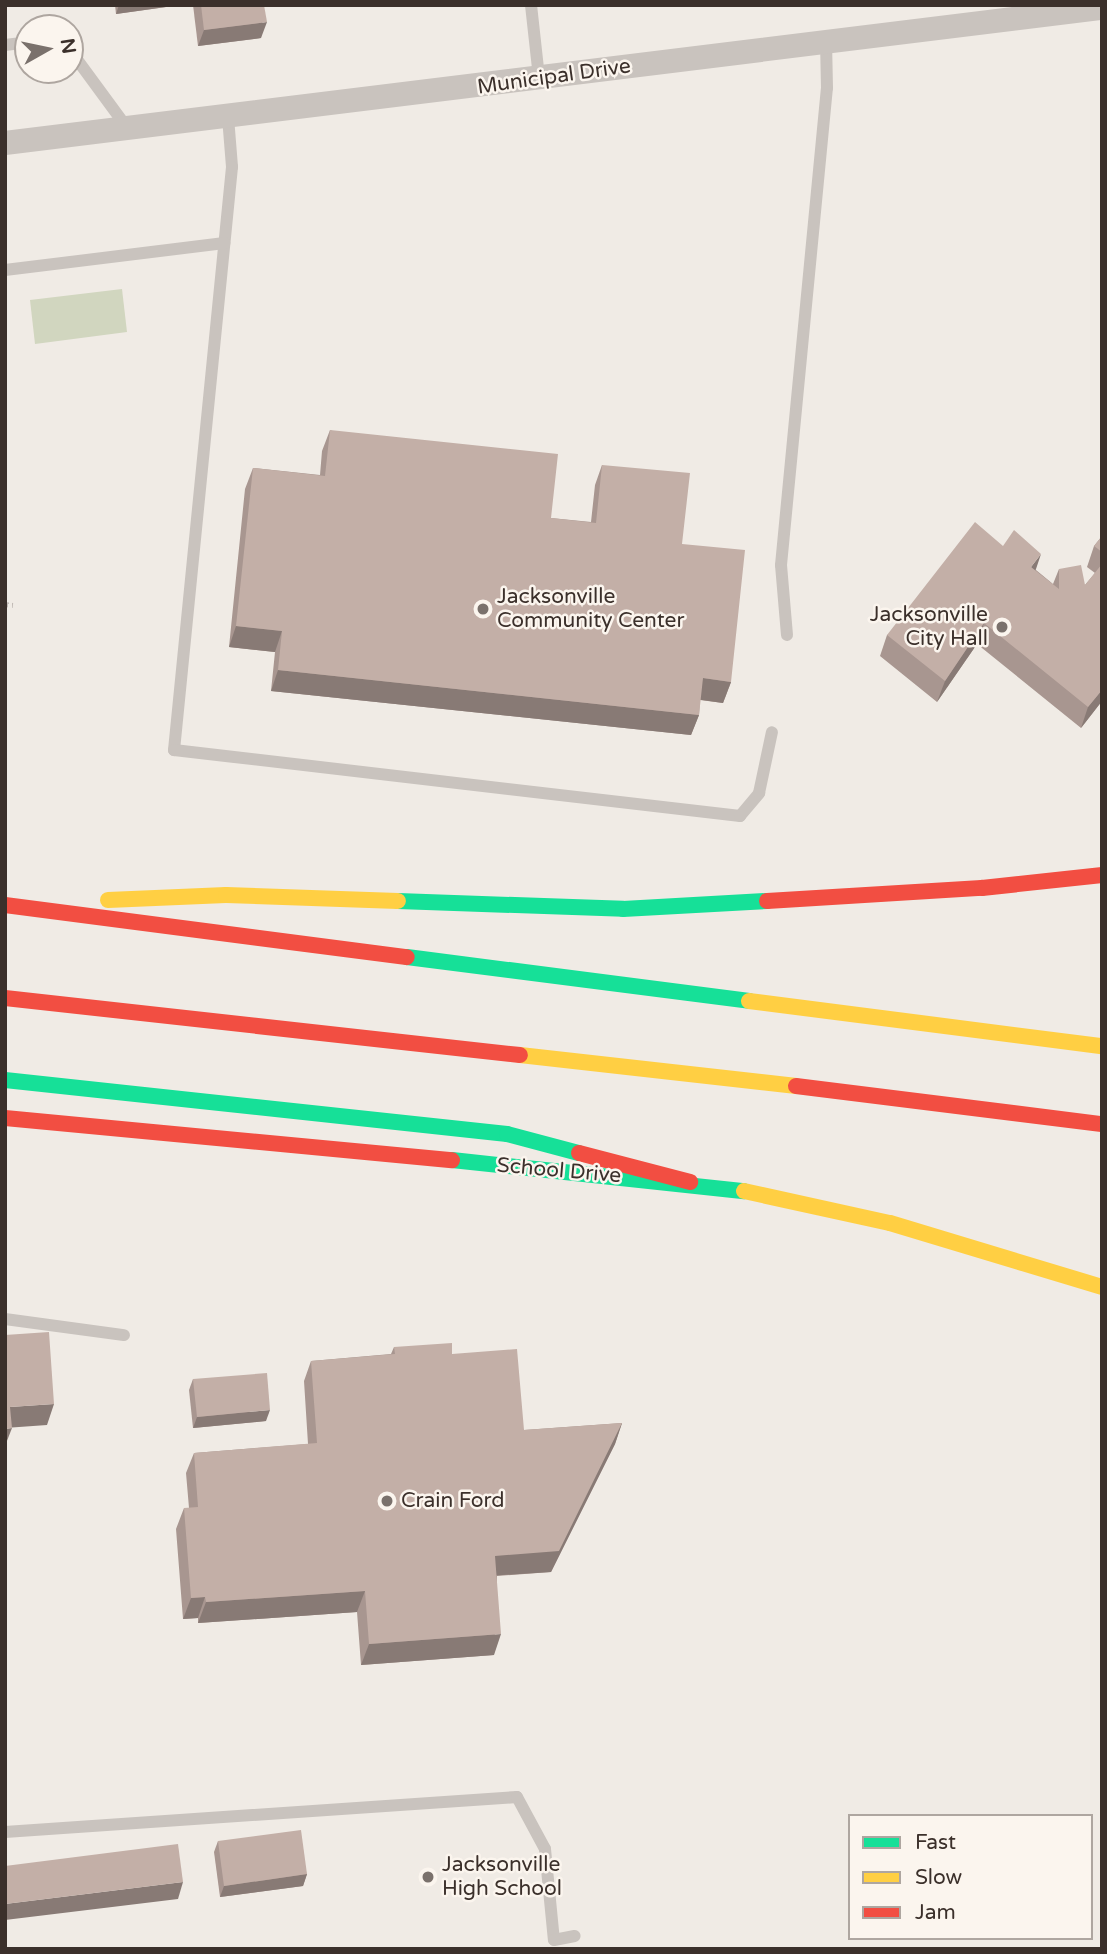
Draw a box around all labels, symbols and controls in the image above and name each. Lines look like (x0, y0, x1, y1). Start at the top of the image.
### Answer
north arrow (14, 14, 84, 84)
text: N (56, 37, 80, 55)
street label: Municipal Drive (476, 54, 632, 100)
place label: Jacksonville Community Center (497, 584, 684, 634)
marker: Jacksonville Community Center (475, 601, 491, 617)
place label: Jacksonville City Hall (870, 602, 988, 652)
marker: Jacksonville City Hall (994, 619, 1010, 635)
street label: School Drive (496, 1153, 622, 1189)
place label: Crain Ford (401, 1488, 504, 1514)
marker: Crain Ford (379, 1493, 395, 1509)
legend (848, 1814, 1093, 1940)
text: Fast (915, 1830, 956, 1855)
place label: Jacksonville High School (442, 1852, 562, 1902)
text: Slow (915, 1865, 962, 1890)
marker: Jacksonville High School (420, 1869, 436, 1885)
text: Jam (915, 1900, 956, 1925)

